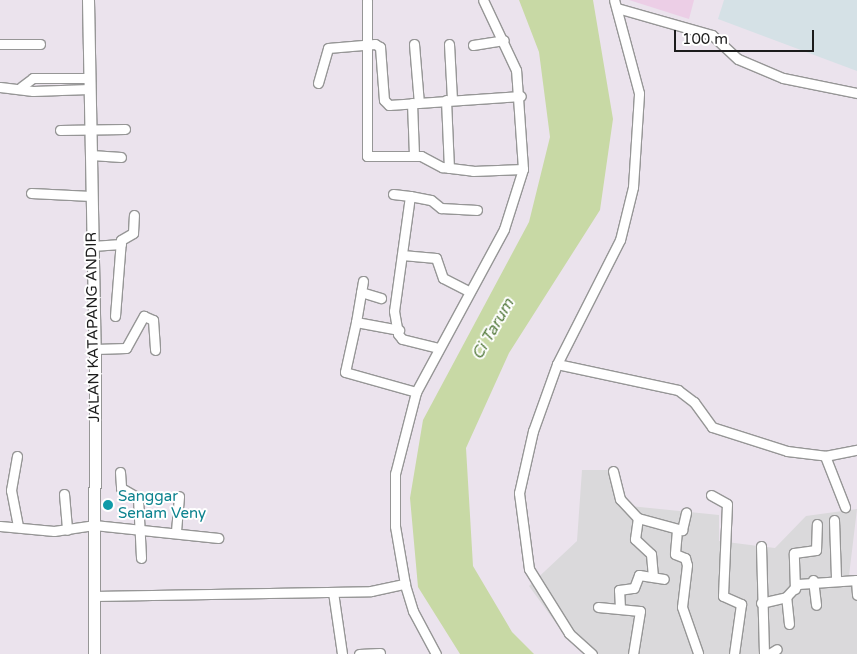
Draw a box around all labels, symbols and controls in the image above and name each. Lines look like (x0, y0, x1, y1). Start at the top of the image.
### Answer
scale bar (677, 20, 817, 52)
text: 100 m (682, 30, 728, 48)
street label: JALAN KATAPANG ANDIR (82, 232, 104, 422)
water label: Ci Tarum (468, 295, 518, 363)
place label: Sanggar Senam Veny (118, 487, 206, 522)
marker: Sanggar Senam Veny (102, 499, 114, 511)

